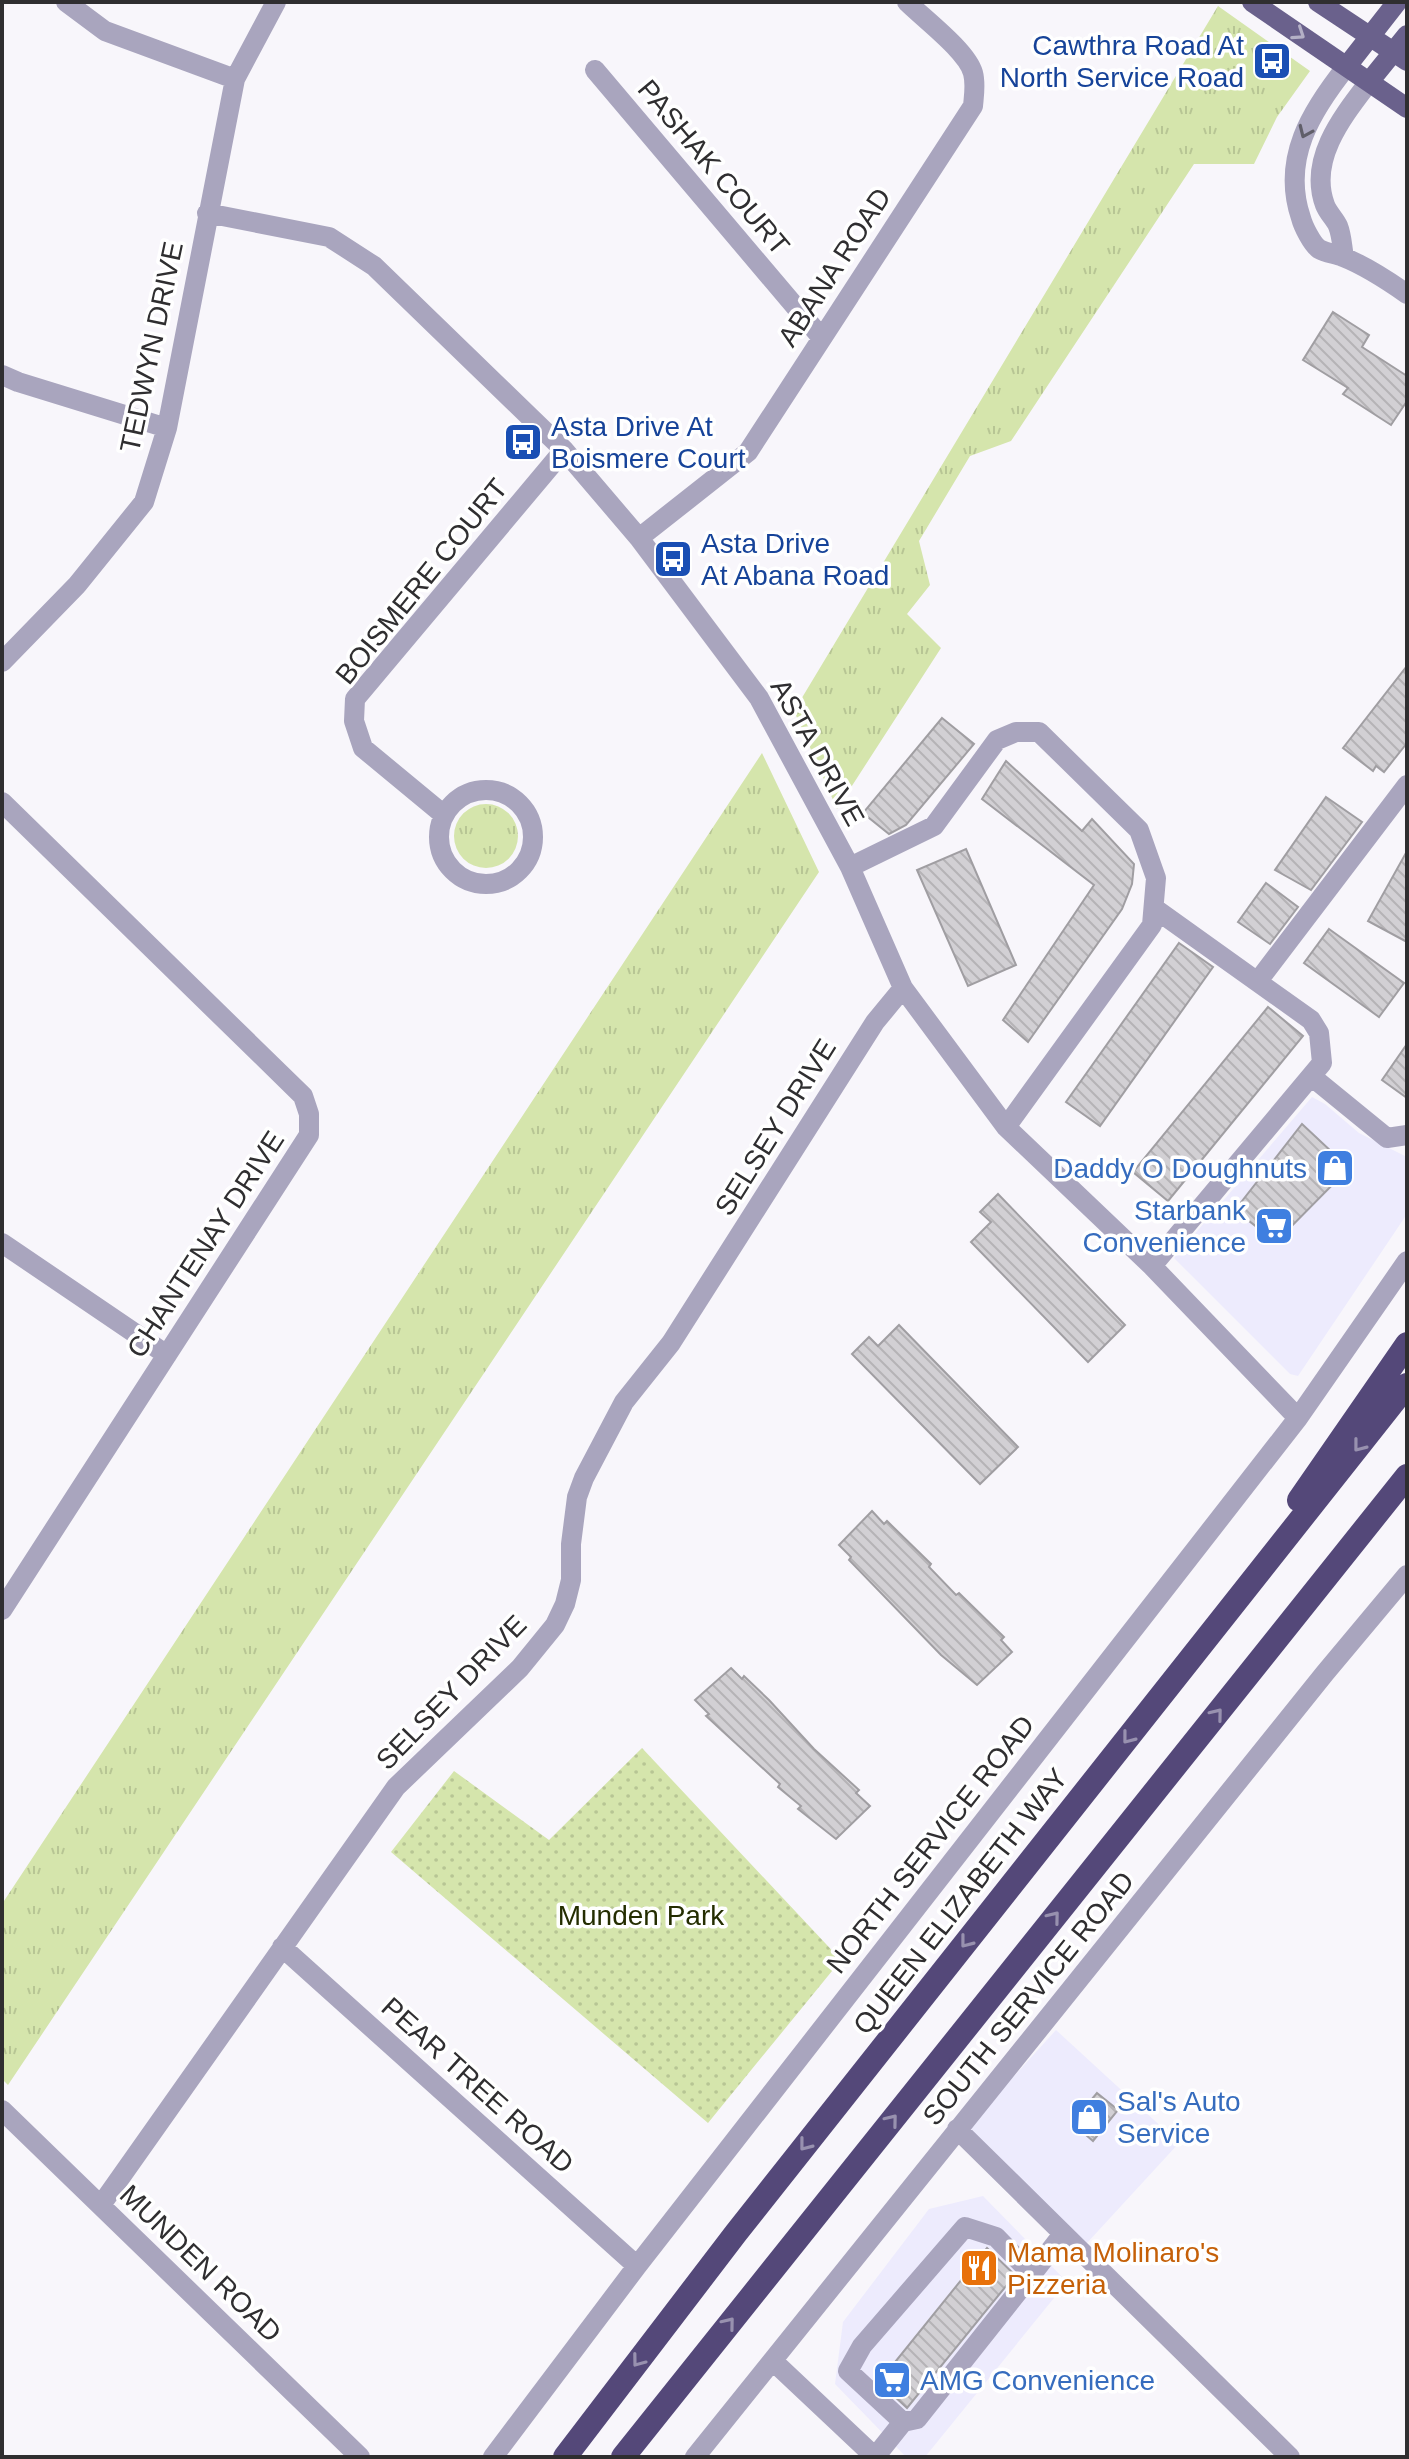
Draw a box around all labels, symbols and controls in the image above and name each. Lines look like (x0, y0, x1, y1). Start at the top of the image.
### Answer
one-way arrow (1291, 24, 1305, 39)
place label: Cawthra Road At North Service Road (1000, 30, 1244, 93)
bus stop icon: Cawthra Road At North Service Road (1251, 40, 1293, 82)
street label: PASHAK COURT (632, 74, 796, 261)
one-way arrow (1298, 123, 1314, 138)
street label: ABANA ROAD (772, 182, 897, 352)
street label: TEDWYN DRIVE (114, 239, 189, 455)
place label: Asta Drive At Boismere Court (551, 411, 746, 474)
bus stop icon: Asta Drive At Boismere Court (502, 421, 544, 463)
street label: BOISMERE COURT (329, 473, 514, 690)
place label: Asta Drive At Abana Road (701, 528, 889, 591)
bus stop icon: Asta Drive At Abana Road (652, 538, 694, 580)
street label: ASTA DRIVE (765, 674, 871, 831)
street label: SELSEY DRIVE (709, 1033, 842, 1221)
street label: CHANTENAY DRIVE (121, 1125, 290, 1363)
shop icon: Daddy O Doughnuts (1314, 1147, 1356, 1189)
place label: Daddy O Doughnuts (1053, 1153, 1307, 1184)
place label: Starbank Convenience (1083, 1195, 1247, 1258)
supermarket icon: Starbank Convenience (1253, 1205, 1295, 1247)
one-way arrow (1354, 1437, 1368, 1452)
street label: SELSEY DRIVE (370, 1609, 533, 1776)
one-way arrow (1207, 1708, 1221, 1723)
street label: NORTH SERVICE ROAD (820, 1710, 1040, 1979)
one-way arrow (1123, 1729, 1137, 1744)
street label: QUEEN ELIZABETH WAY (847, 1762, 1074, 2040)
street label: SOUTH SERVICE ROAD (917, 1865, 1140, 2131)
park label: Munden Park (558, 1900, 725, 1931)
one-way arrow (1044, 1912, 1059, 1926)
one-way arrow (962, 1933, 976, 1948)
street label: PEAR TREE ROAD (376, 1991, 580, 2179)
place label: Sal's Auto Service (1117, 2086, 1241, 2149)
shop icon: Sal's Auto Service (1068, 2096, 1110, 2138)
one-way arrow (882, 2114, 896, 2129)
one-way arrow (800, 2136, 815, 2150)
street label: MUNDEN ROAD (114, 2179, 288, 2348)
place label: Mama Molinaro's Pizzeria (1007, 2237, 1219, 2300)
restaurant icon: Mama Molinaro's Pizzeria (958, 2247, 1000, 2289)
one-way arrow (720, 2317, 734, 2332)
one-way arrow (633, 2353, 647, 2367)
supermarket icon: AMG Convenience (871, 2359, 913, 2401)
place label: AMG Convenience (920, 2365, 1155, 2396)

